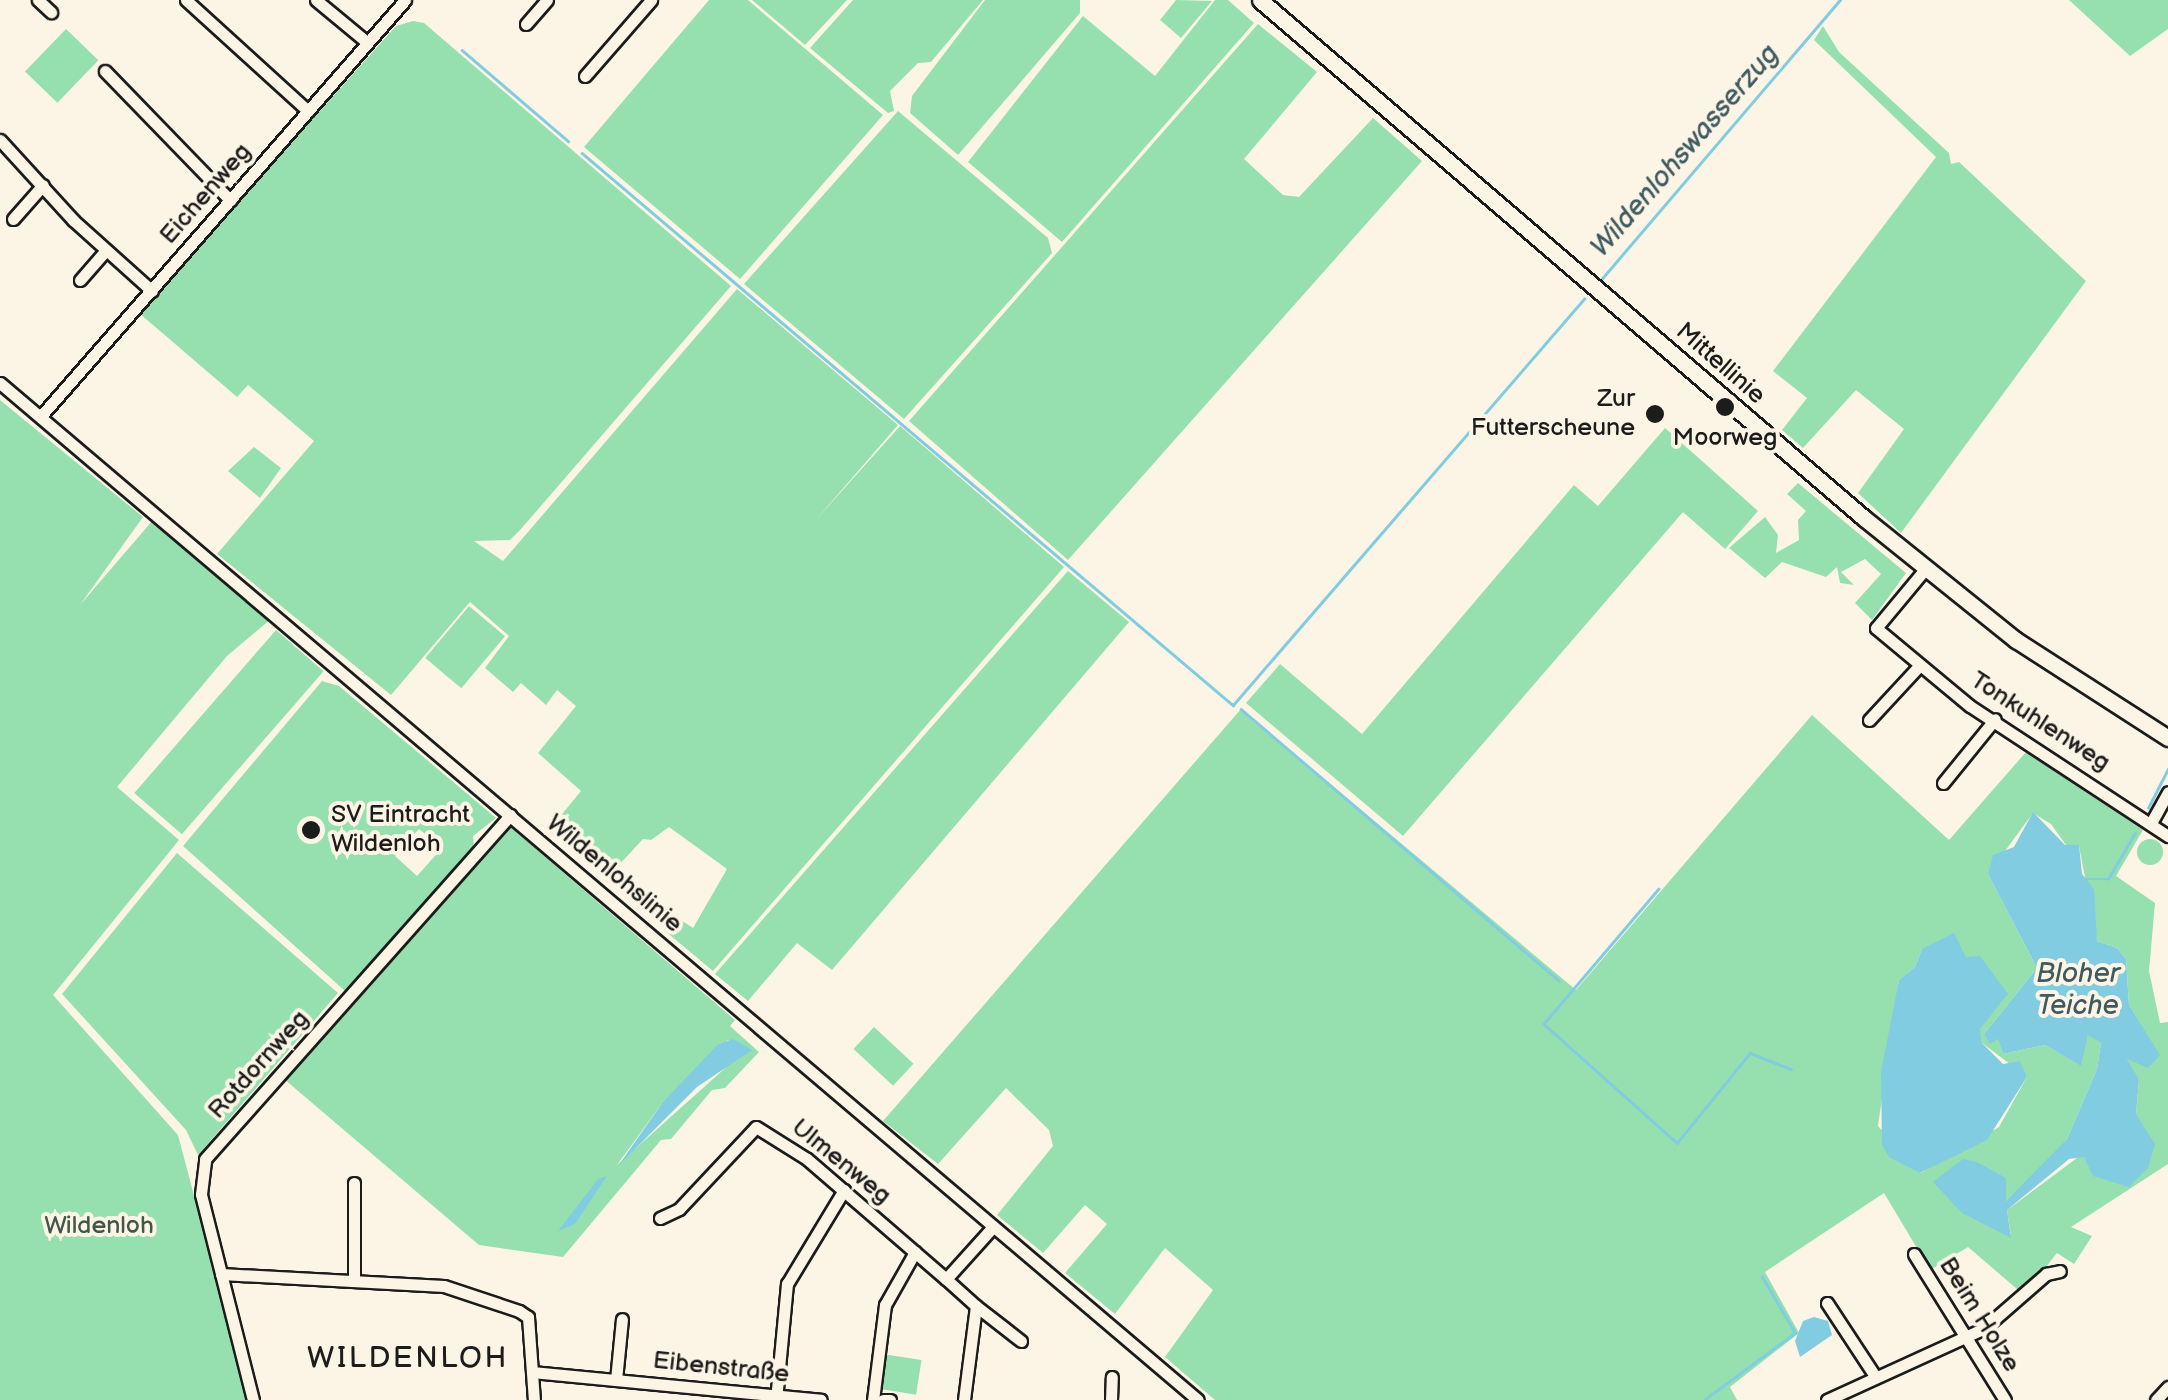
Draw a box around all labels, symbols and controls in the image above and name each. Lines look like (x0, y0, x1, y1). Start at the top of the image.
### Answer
water label: Wildenlohswasserzug (1584, 38, 1786, 264)
street label: Eichenweg (154, 137, 258, 251)
street label: Mittellinie (1669, 317, 1771, 411)
place label: Zur Futterscheune (1471, 385, 1635, 444)
marker: Moorweg (1714, 396, 1736, 418)
marker: Zur Futterscheune (1644, 403, 1666, 425)
place label: Moorweg (1673, 423, 1777, 453)
street label: Tonkuhlenweg (1965, 666, 2115, 778)
place label: SV Eintracht Wildenloh (331, 801, 470, 860)
street label: Wildenlohslinie (540, 808, 688, 940)
marker: SV Eintracht Wildenloh (300, 819, 322, 841)
water label: Bloher Teiche (2036, 957, 2120, 1023)
street label: Rotdornweg (202, 1004, 316, 1126)
street label: Ulmenweg (785, 1113, 897, 1211)
park label: Wildenloh (44, 1211, 154, 1241)
street label: Beim Holze (1932, 1252, 2026, 1378)
district label: WILDENLOH (307, 1340, 509, 1376)
street label: Eibenstraße (651, 1346, 791, 1390)

